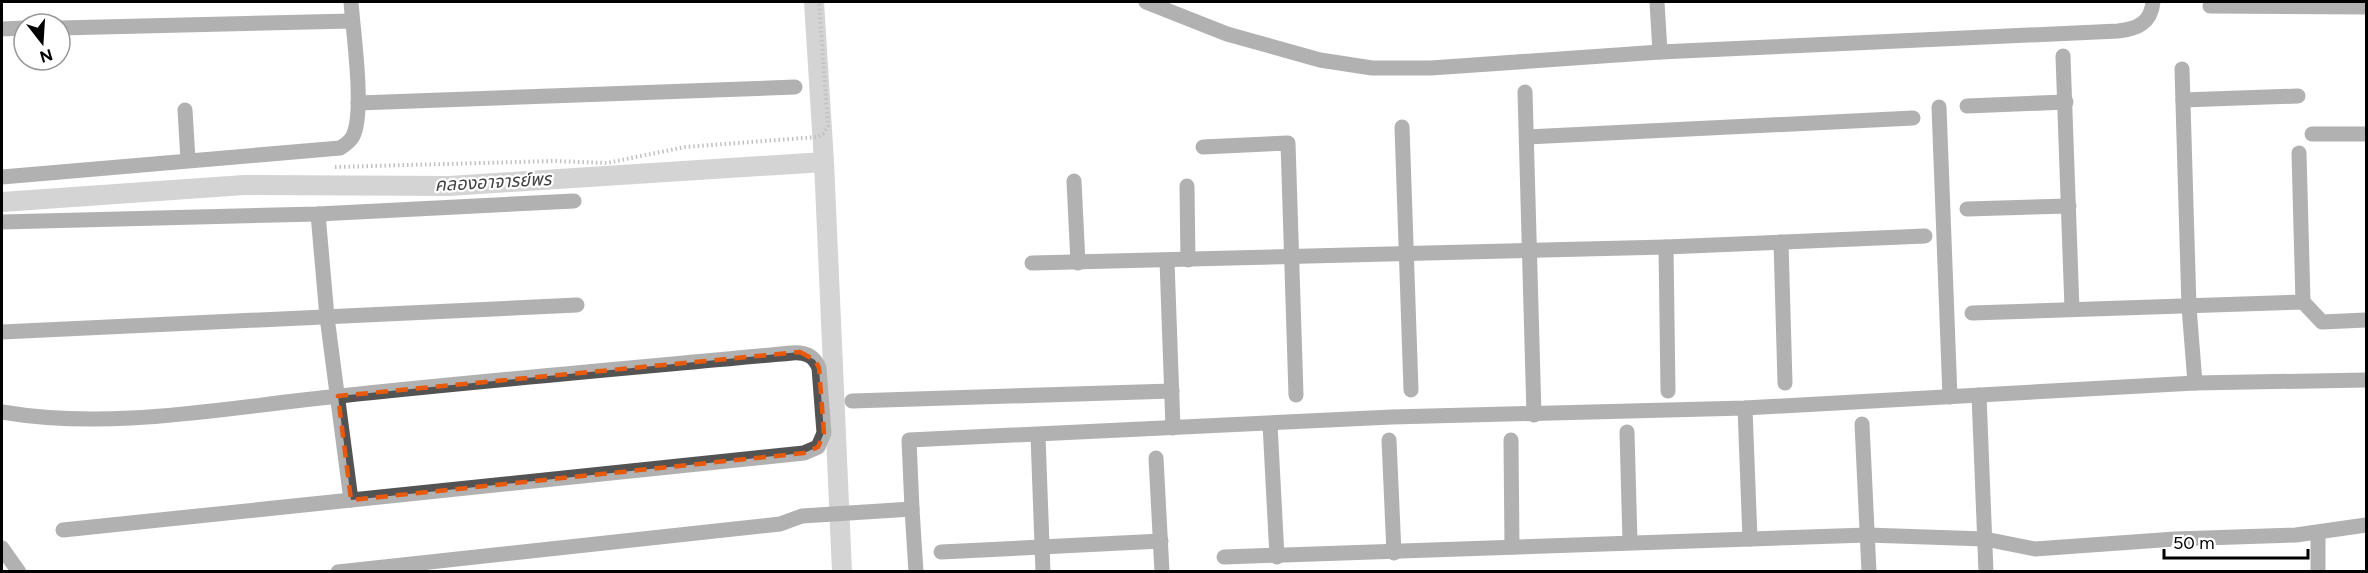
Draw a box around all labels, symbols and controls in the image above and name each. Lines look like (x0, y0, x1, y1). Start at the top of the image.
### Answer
north arrow (12, 12, 72, 72)
text: N (38, 45, 55, 67)
water label: คลองอาจารย์พร (434, 168, 553, 196)
scale bar (2164, 522, 2308, 560)
text: 50 m (2173, 532, 2215, 554)

